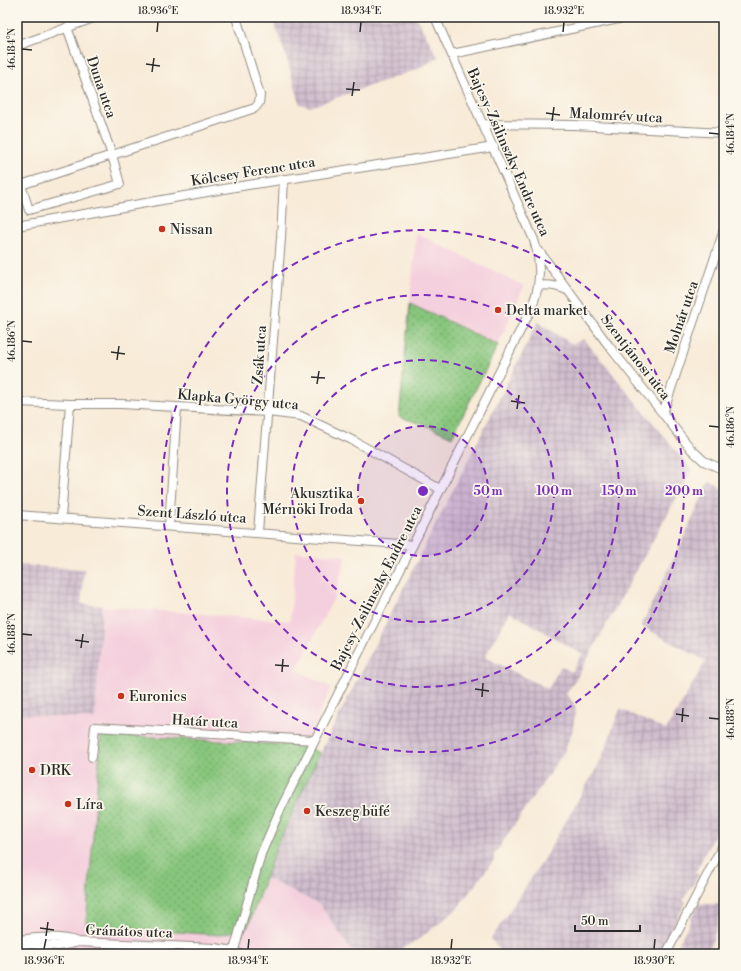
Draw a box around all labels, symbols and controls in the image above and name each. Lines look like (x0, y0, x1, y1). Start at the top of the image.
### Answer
text: 18.936°E (138, 5, 178, 17)
text: 18.934°E (341, 5, 381, 17)
text: 18.932°E (544, 5, 584, 17)
text: 46.184°N (6, 28, 18, 70)
street label: Duna utca (82, 54, 120, 121)
street label: Bajcsy-Zsilinszky Endre utca (462, 65, 554, 240)
street label: Malomrév utca (569, 105, 664, 127)
text: 46.184°N (725, 113, 737, 155)
street label: Kölcsey Ferenc utca (190, 153, 317, 191)
place label: Nissan (170, 221, 213, 239)
marker: Nissan (157, 224, 167, 234)
street label: Molnár utca (661, 278, 703, 356)
place label: Delta market (506, 302, 588, 320)
marker: Delta market (493, 305, 503, 315)
street label: Szentjánosi utca (596, 311, 675, 405)
text: 46.186°N (6, 320, 18, 362)
street label: Zsák utca (249, 324, 271, 385)
street label: Klapka György utca (176, 386, 300, 414)
text: 46.186°N (725, 406, 737, 448)
centre of rings (416, 484, 430, 498)
text: 50 m (473, 484, 503, 499)
text: 100 m (536, 484, 572, 499)
text: 150 m (602, 484, 636, 499)
text: 200 m (665, 484, 703, 499)
place label: Akusztika Mérnöki Iroda (262, 485, 354, 519)
marker: Akusztika Mérnöki Iroda (356, 496, 366, 506)
street label: Szent László utca (137, 502, 248, 528)
street label: Bajcsy-Zsilinszky Endre utca (327, 502, 427, 675)
text: 46.188°N (6, 613, 18, 655)
place label: Euronics (129, 688, 187, 706)
marker: Euronics (116, 691, 126, 701)
text: 46.188°N (725, 698, 737, 740)
street label: Határ utca (171, 711, 239, 733)
place label: DRK (40, 762, 72, 780)
marker: DRK (27, 765, 37, 775)
place label: Líra (76, 796, 104, 814)
marker: Líra (63, 799, 73, 809)
place label: Keszeg büfé (315, 803, 390, 821)
marker: Keszeg büfé (302, 806, 312, 816)
scale bar (575, 907, 640, 933)
text: 50 m (581, 914, 609, 929)
street label: Gránátos utca (85, 921, 174, 943)
text: 18.936°E (24, 955, 64, 967)
text: 18.934°E (228, 955, 268, 967)
text: 18.932°E (431, 955, 471, 967)
text: 18.930°E (633, 955, 675, 967)

